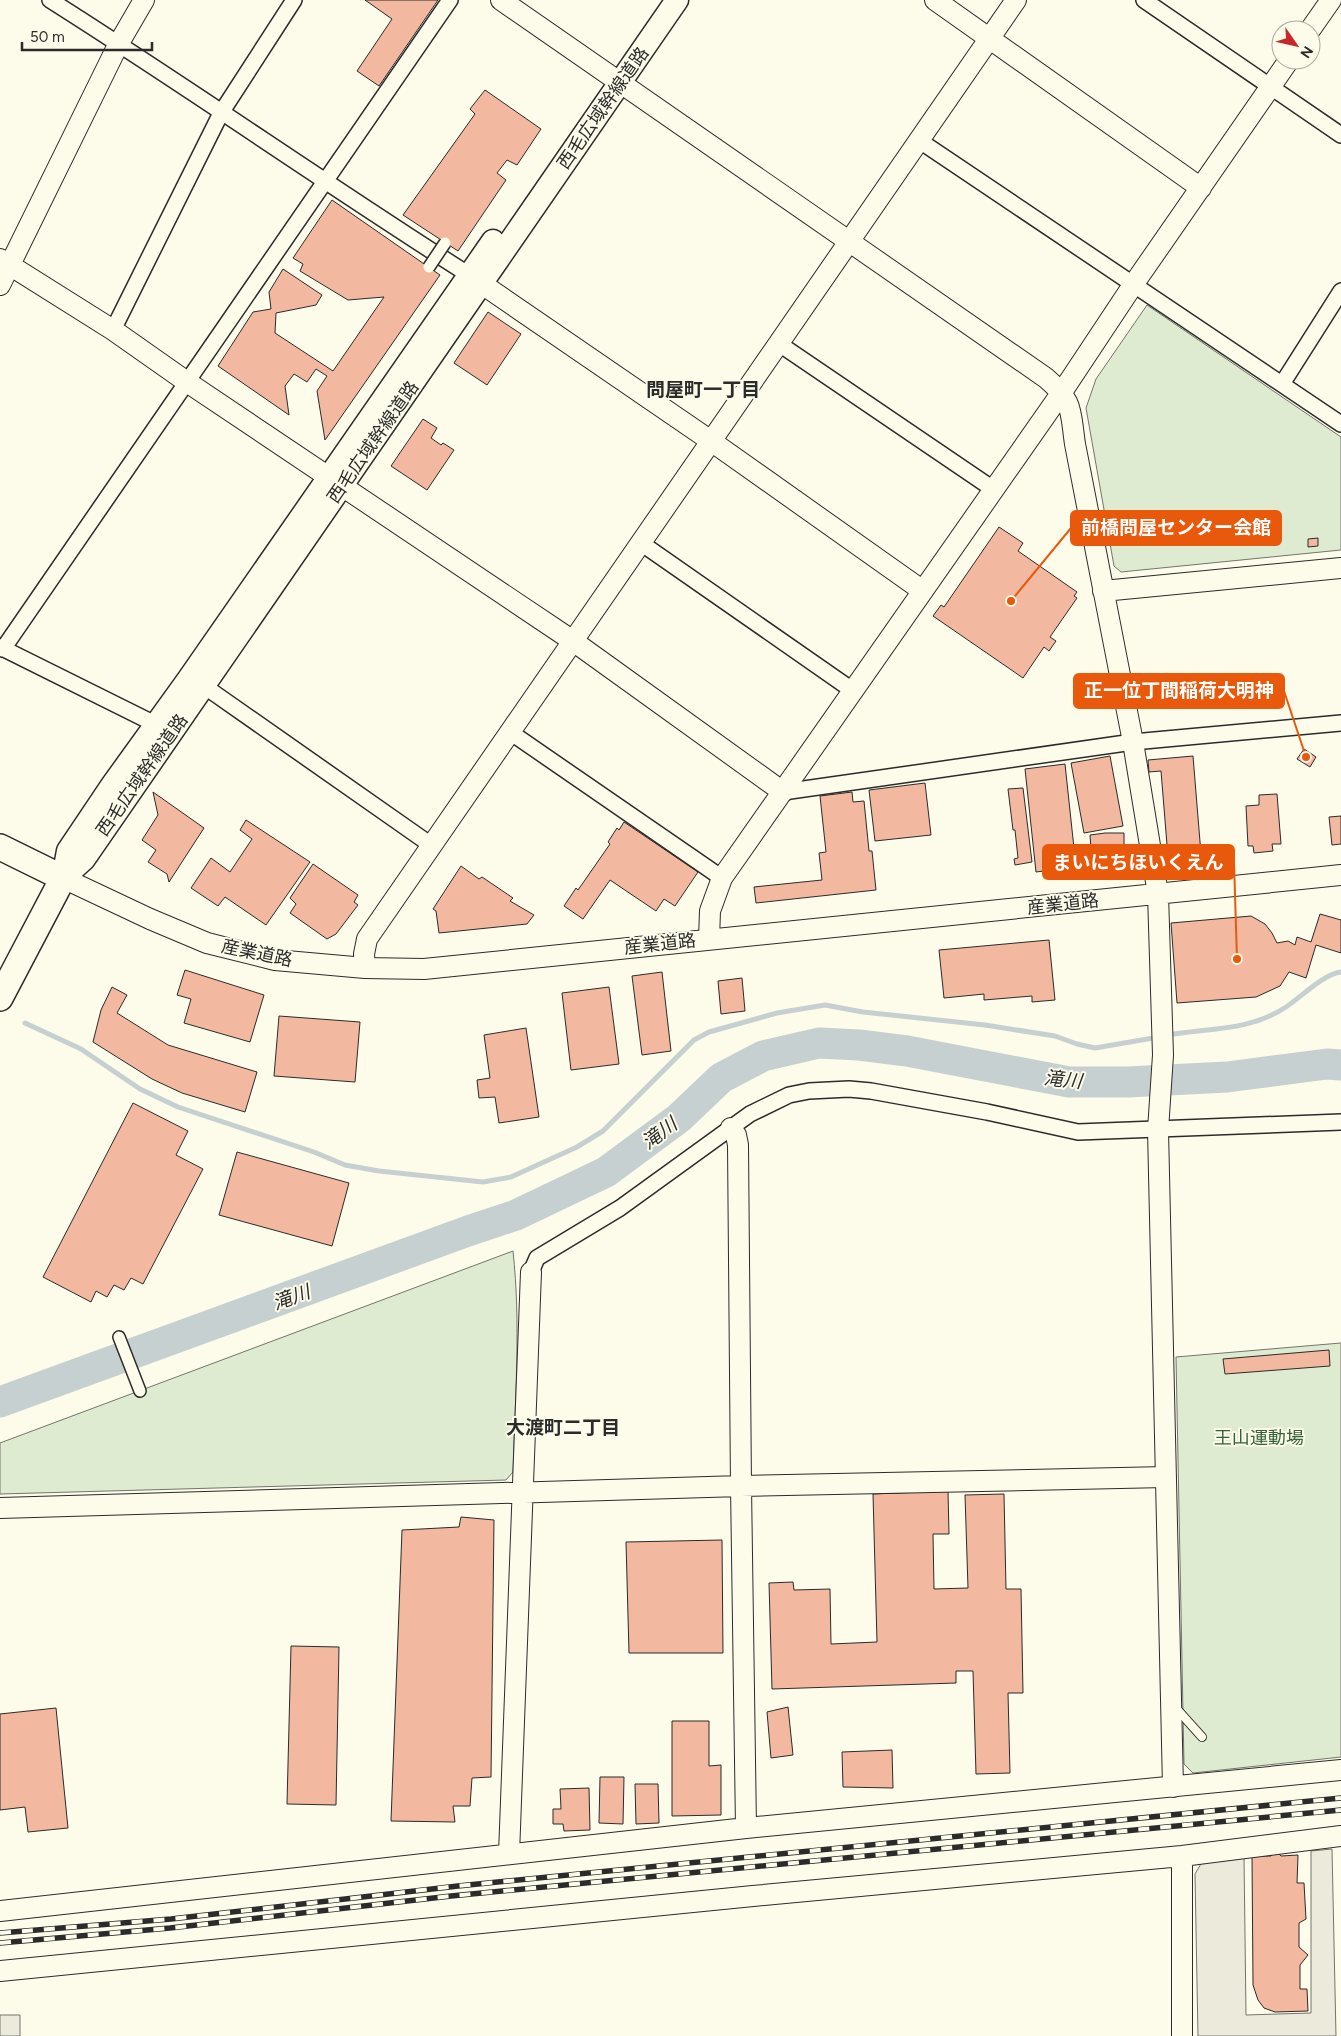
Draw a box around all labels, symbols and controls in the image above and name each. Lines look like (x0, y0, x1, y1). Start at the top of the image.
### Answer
scale bar (22, 20, 152, 52)
north arrow (1271, 20, 1321, 70)
text: 50 m (30, 28, 65, 46)
street label: 西毛広域幹線道路 (553, 43, 653, 173)
text: N (1296, 43, 1316, 61)
street label: 西毛広域幹線道路 (323, 377, 423, 507)
district label: 問屋町一丁目 (646, 378, 760, 401)
callout: 前橋問屋センター会館 (1071, 511, 1281, 545)
text: 前橋問屋センター会館 (1081, 516, 1271, 539)
callout: 正一位丁間稲荷大明神 (1074, 674, 1284, 708)
text: 正一位丁間稲荷大明神 (1084, 679, 1274, 702)
street label: 西毛広域幹線道路 (92, 710, 192, 840)
callout: まいにちほいくえん (1043, 845, 1234, 879)
text: まいにちほいくえん (1052, 851, 1224, 874)
street label: 産業道路 (1026, 889, 1100, 919)
street label: 産業道路 (623, 929, 697, 959)
street label: 産業道路 (219, 935, 295, 971)
water label: 滝川 (1043, 1066, 1085, 1093)
water label: 滝川 (637, 1112, 683, 1154)
water label: 滝川 (269, 1279, 315, 1315)
district label: 大渡町二丁目 (506, 1416, 620, 1439)
park label: 王山運動場 (1214, 1427, 1304, 1449)

